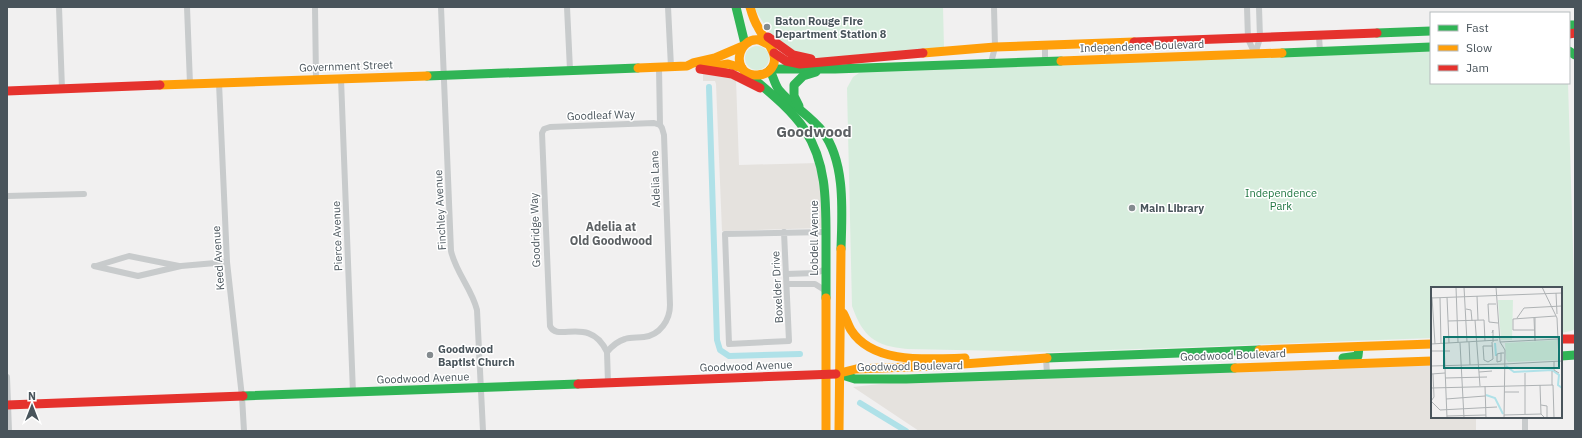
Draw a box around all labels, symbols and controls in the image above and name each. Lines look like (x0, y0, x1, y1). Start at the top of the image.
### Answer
legend (1430, 12, 1570, 84)
place label: Baton Rouge Fire Department Station 8 (775, 14, 887, 41)
text: Fast (1466, 20, 1489, 35)
marker: Baton Rouge Fire Department Station 8 (762, 22, 772, 32)
street label: Independence Boulevard (1080, 37, 1204, 55)
text: Slow (1466, 40, 1492, 55)
street label: Government Street (299, 57, 393, 75)
text: Jam (1466, 60, 1489, 75)
street label: Goodleaf Way (567, 107, 636, 123)
district label: Goodwood (776, 122, 852, 141)
street label: Adelia Lane (647, 150, 663, 208)
street label: Finchley Avenue (431, 169, 449, 251)
park label: Independence Park (1245, 186, 1317, 213)
street label: Goodridge Way (527, 192, 543, 268)
street label: Lobdell Avenue (807, 200, 821, 276)
street label: Pierce Avenue (329, 201, 345, 271)
place label: Main Library (1140, 201, 1204, 215)
marker: Main Library (1127, 203, 1137, 213)
district label: Adelia at Old Goodwood (570, 219, 652, 248)
street label: Keed Avenue (209, 225, 227, 291)
street label: Boxelder Drive (768, 251, 786, 323)
inset map (1431, 287, 1562, 418)
place label: Goodwood Baptist Church (438, 342, 515, 369)
street label: Goodwood Boulevard (1180, 346, 1286, 364)
marker: Goodwood Baptist Church (425, 350, 435, 360)
street label: Goodwood Avenue (699, 357, 793, 375)
street label: Goodwood Boulevard (857, 358, 963, 374)
street label: Goodwood Avenue (376, 369, 470, 387)
north arrow (12, 386, 52, 426)
text: N (28, 389, 36, 403)

